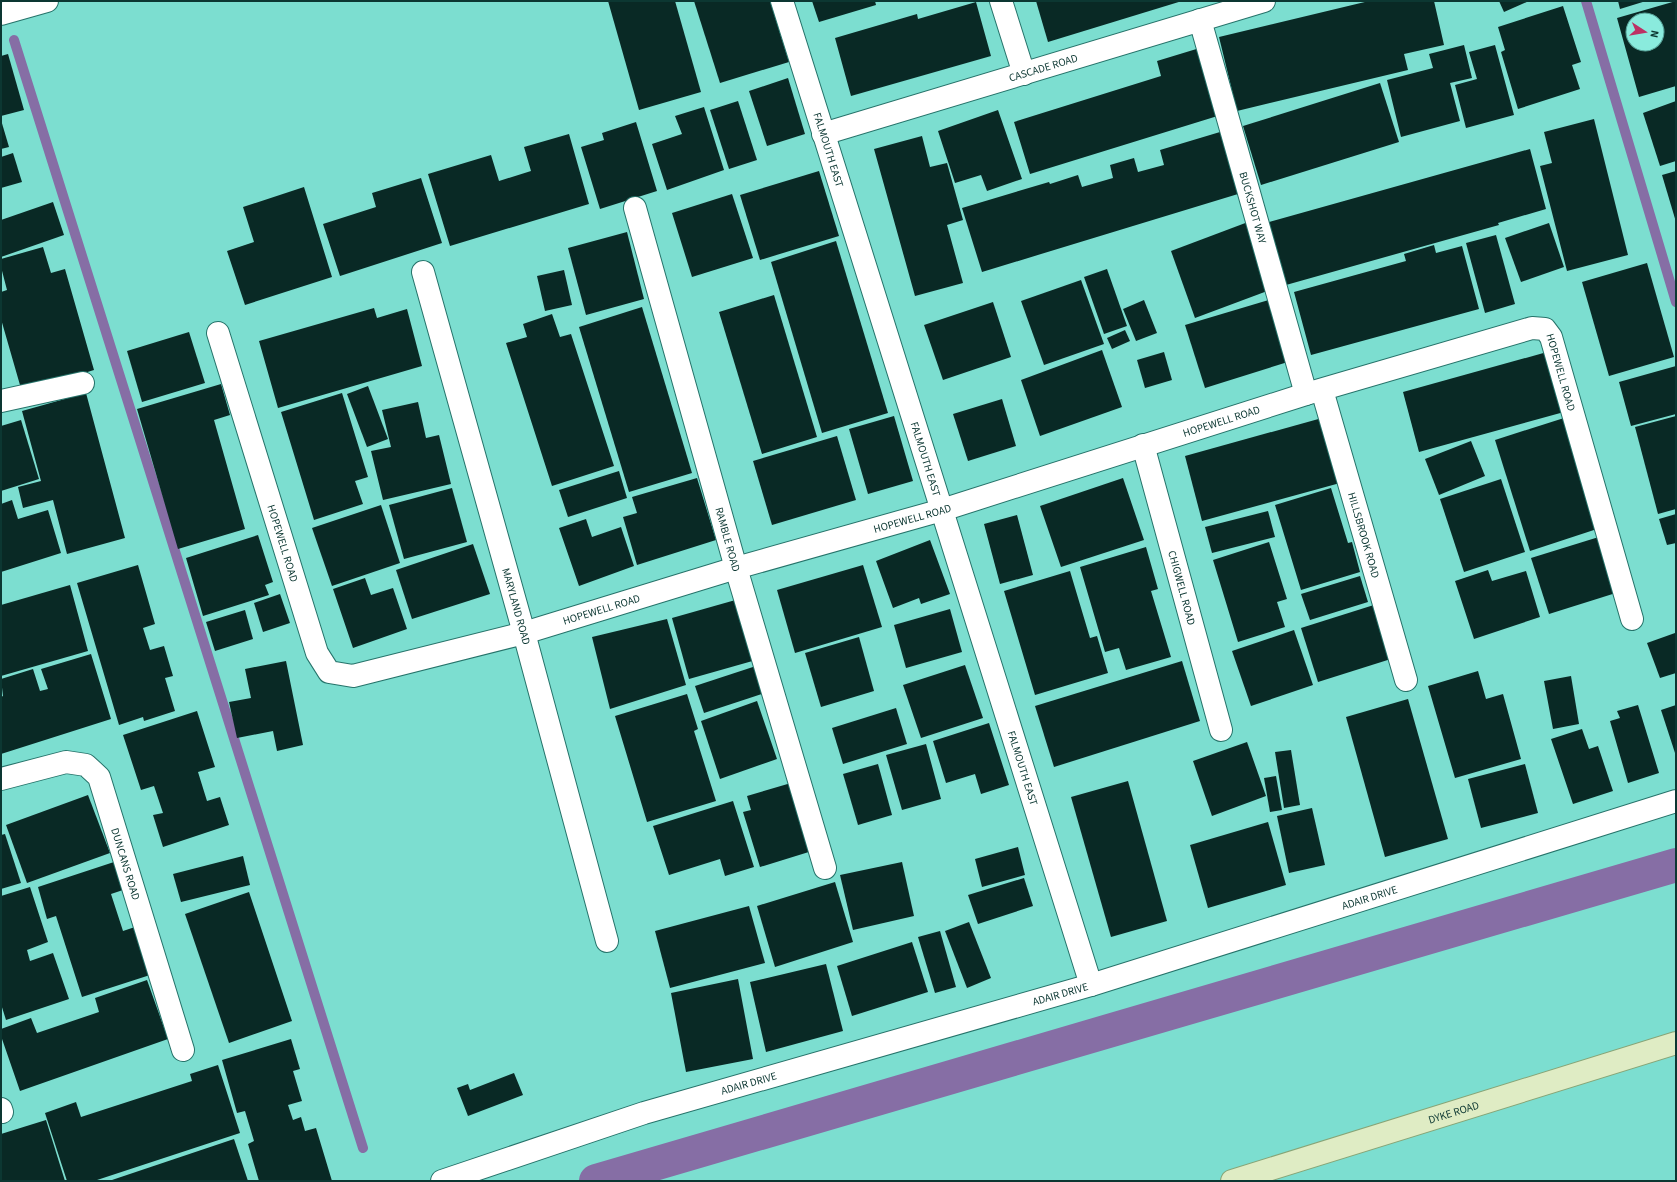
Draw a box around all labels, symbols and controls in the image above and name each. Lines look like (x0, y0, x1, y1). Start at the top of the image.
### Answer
north arrow (1625, 12, 1665, 52)
text: N (1646, 29, 1662, 39)
street label: CASCADE ROAD (1007, 50, 1080, 85)
street label: FALMOUTH EAST (810, 111, 848, 189)
street label: BUCKSHOT WAY (1236, 170, 1271, 246)
street label: HOPEWELL ROAD (1543, 332, 1579, 413)
street label: HOPEWELL ROAD (1181, 402, 1262, 440)
street label: FALMOUTH EAST (907, 420, 945, 498)
street label: HILLSBROOK ROAD (1344, 490, 1384, 580)
street label: HOPEWELL ROAD (872, 500, 953, 536)
street label: HOPEWELL ROAD (264, 503, 302, 584)
street label: RAMBLE ROAD (712, 505, 744, 573)
street label: CHIGWELL ROAD (1165, 549, 1199, 627)
street label: MARYLAND ROAD (499, 566, 534, 646)
street label: HOPEWELL ROAD (561, 590, 642, 628)
street label: FALMOUTH EAST (1004, 729, 1042, 807)
street label: DUNCANS ROAD (108, 826, 144, 902)
street label: ADAIR DRIVE (1340, 882, 1399, 913)
street label: ADAIR DRIVE (1030, 979, 1090, 1009)
street label: ADAIR DRIVE (719, 1068, 779, 1098)
street label: DYKE ROAD (1426, 1097, 1481, 1127)

